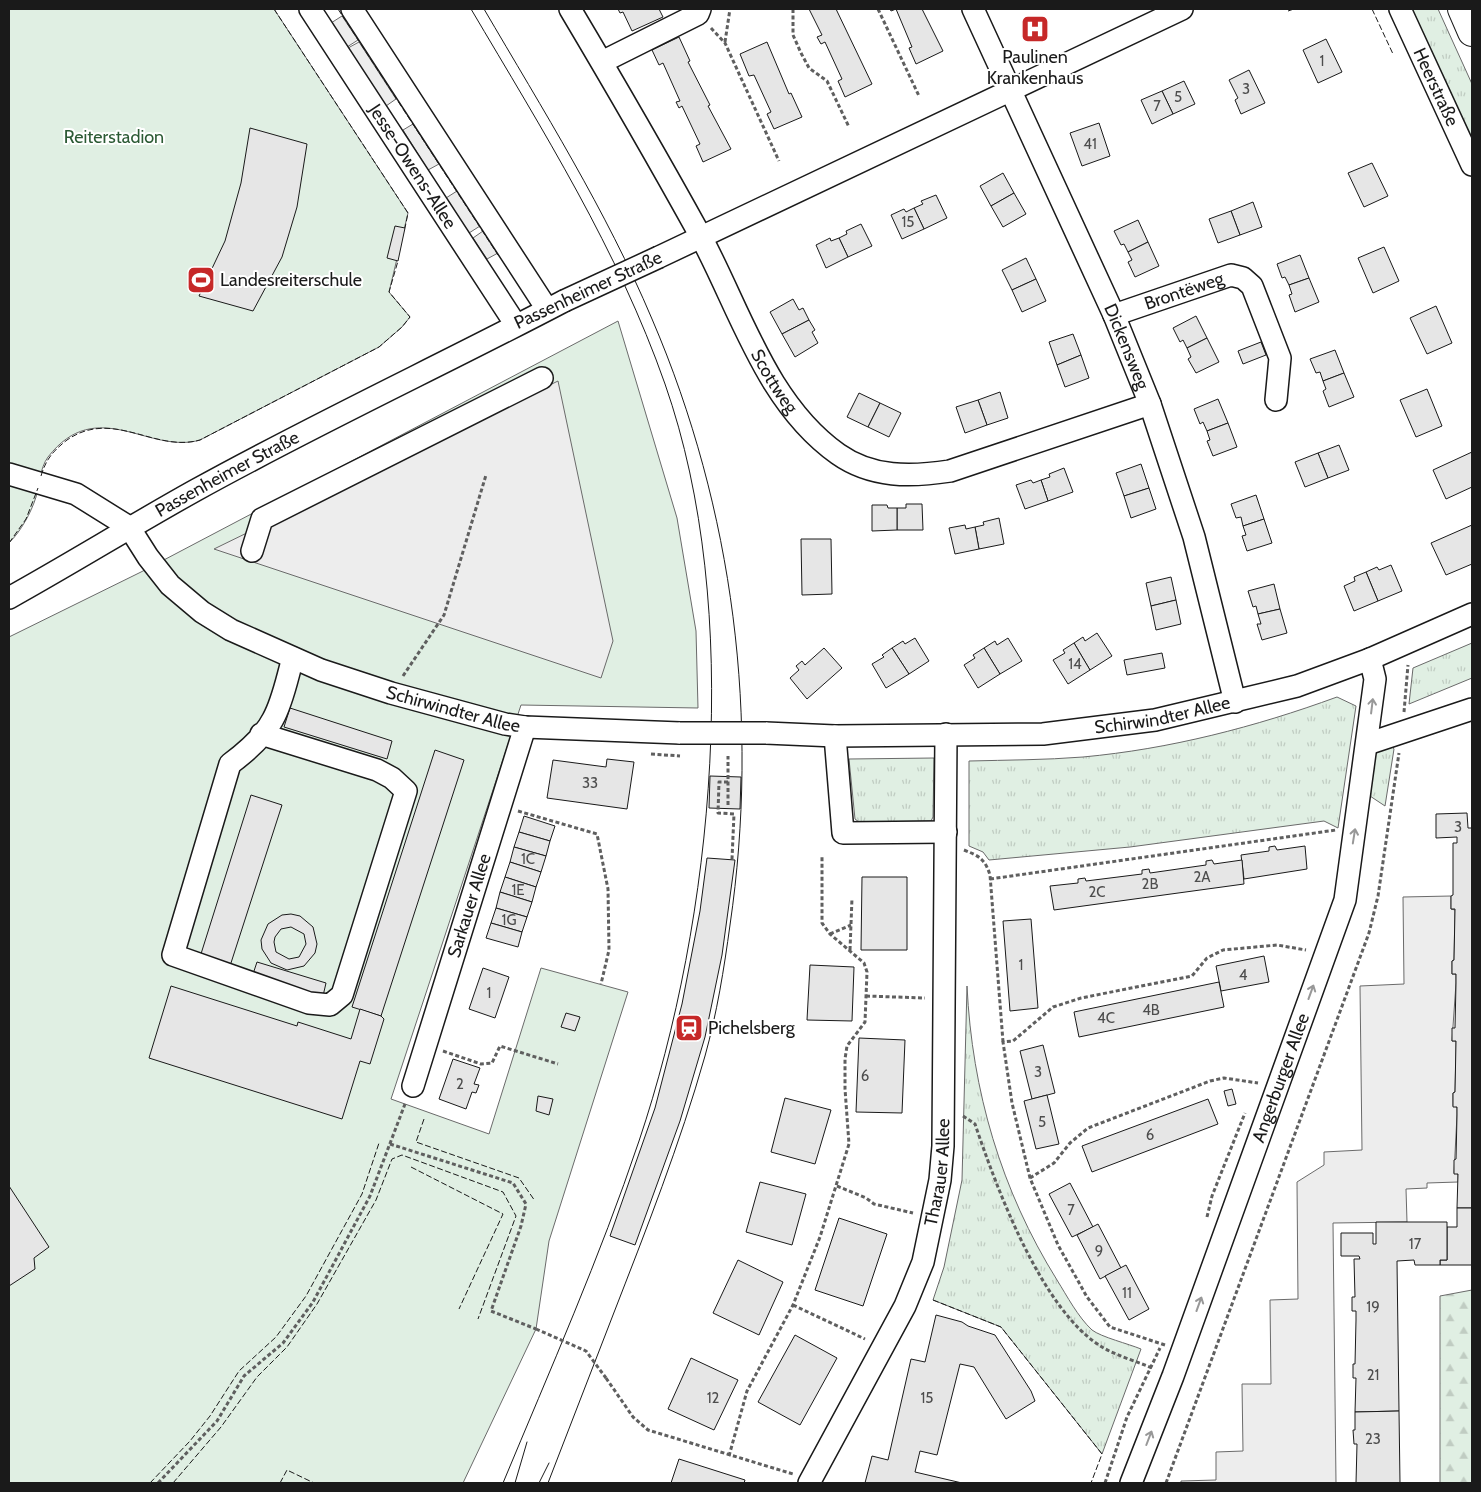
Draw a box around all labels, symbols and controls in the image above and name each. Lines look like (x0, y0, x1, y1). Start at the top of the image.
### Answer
hospital icon: Paulinen Krankenhaus (1020, 14, 1050, 44)
street label: Heerstraße (1408, 44, 1464, 130)
place label: Paulinen Krankenhaus (987, 46, 1083, 89)
house number: 1 (1320, 52, 1324, 70)
house number: 3 (1242, 80, 1250, 98)
house number: 5 (1174, 88, 1182, 106)
house number: 7 (1153, 97, 1161, 115)
street label: Jesse-Owens-Allee (363, 99, 461, 233)
park label: Reiterstadion (64, 126, 164, 148)
house number: 41 (1083, 135, 1097, 153)
house number: 15 (901, 213, 915, 231)
street label: Passenheimer Straße (511, 246, 665, 334)
sports icon: Landesreiterschule (186, 265, 216, 295)
street label: Brontëweg (1142, 267, 1227, 315)
place label: Landesreiterschule (220, 269, 362, 291)
street label: Dickensweg (1099, 300, 1154, 394)
street label: Scottweg (746, 346, 803, 419)
street label: Passenheimer Straße (151, 426, 303, 522)
house number: 14 (1068, 655, 1082, 673)
street label: Schirwindter Allee (384, 681, 522, 737)
street label: Schirwindter Allee (1093, 691, 1232, 738)
one-way arrow (1367, 698, 1377, 714)
house number: 33 (582, 774, 598, 792)
house number: 3 (1454, 818, 1462, 836)
one-way arrow (1349, 828, 1359, 844)
house number: 1C (521, 850, 535, 868)
street label: Sarkauer Allee (443, 851, 496, 960)
house number: 2A (1193, 868, 1211, 886)
house number: 2B (1142, 875, 1158, 893)
house number: 1E (511, 881, 525, 899)
house number: 2C (1088, 883, 1106, 901)
house number: 1G (502, 911, 516, 929)
house number: 1 (1019, 956, 1023, 974)
house number: 4 (1239, 966, 1248, 984)
house number: 1 (487, 984, 491, 1002)
one-way arrow (1307, 985, 1316, 1000)
house number: 4B (1142, 1001, 1160, 1019)
house number: 4C (1097, 1009, 1115, 1027)
street label: Angerburger Allee (1247, 1010, 1314, 1145)
station icon: Pichelsberg (674, 1013, 704, 1043)
place label: Pichelsberg (708, 1017, 796, 1039)
house number: 3 (1034, 1063, 1042, 1081)
house number: 6 (861, 1067, 869, 1085)
house number: 2 (456, 1075, 464, 1093)
house number: 5 (1038, 1113, 1046, 1131)
street label: Tharauer Allee (920, 1119, 954, 1228)
house number: 6 (1146, 1126, 1154, 1144)
house number: 7 (1067, 1201, 1075, 1219)
house number: 17 (1409, 1235, 1422, 1253)
house number: 9 (1095, 1242, 1103, 1260)
house number: 11 (1122, 1284, 1132, 1302)
one-way arrow (1195, 1297, 1204, 1312)
house number: 19 (1366, 1298, 1380, 1316)
house number: 21 (1367, 1366, 1379, 1384)
house number: 12 (707, 1389, 720, 1407)
house number: 15 (920, 1389, 934, 1407)
house number: 23 (1365, 1430, 1381, 1448)
one-way arrow (1145, 1431, 1154, 1446)

